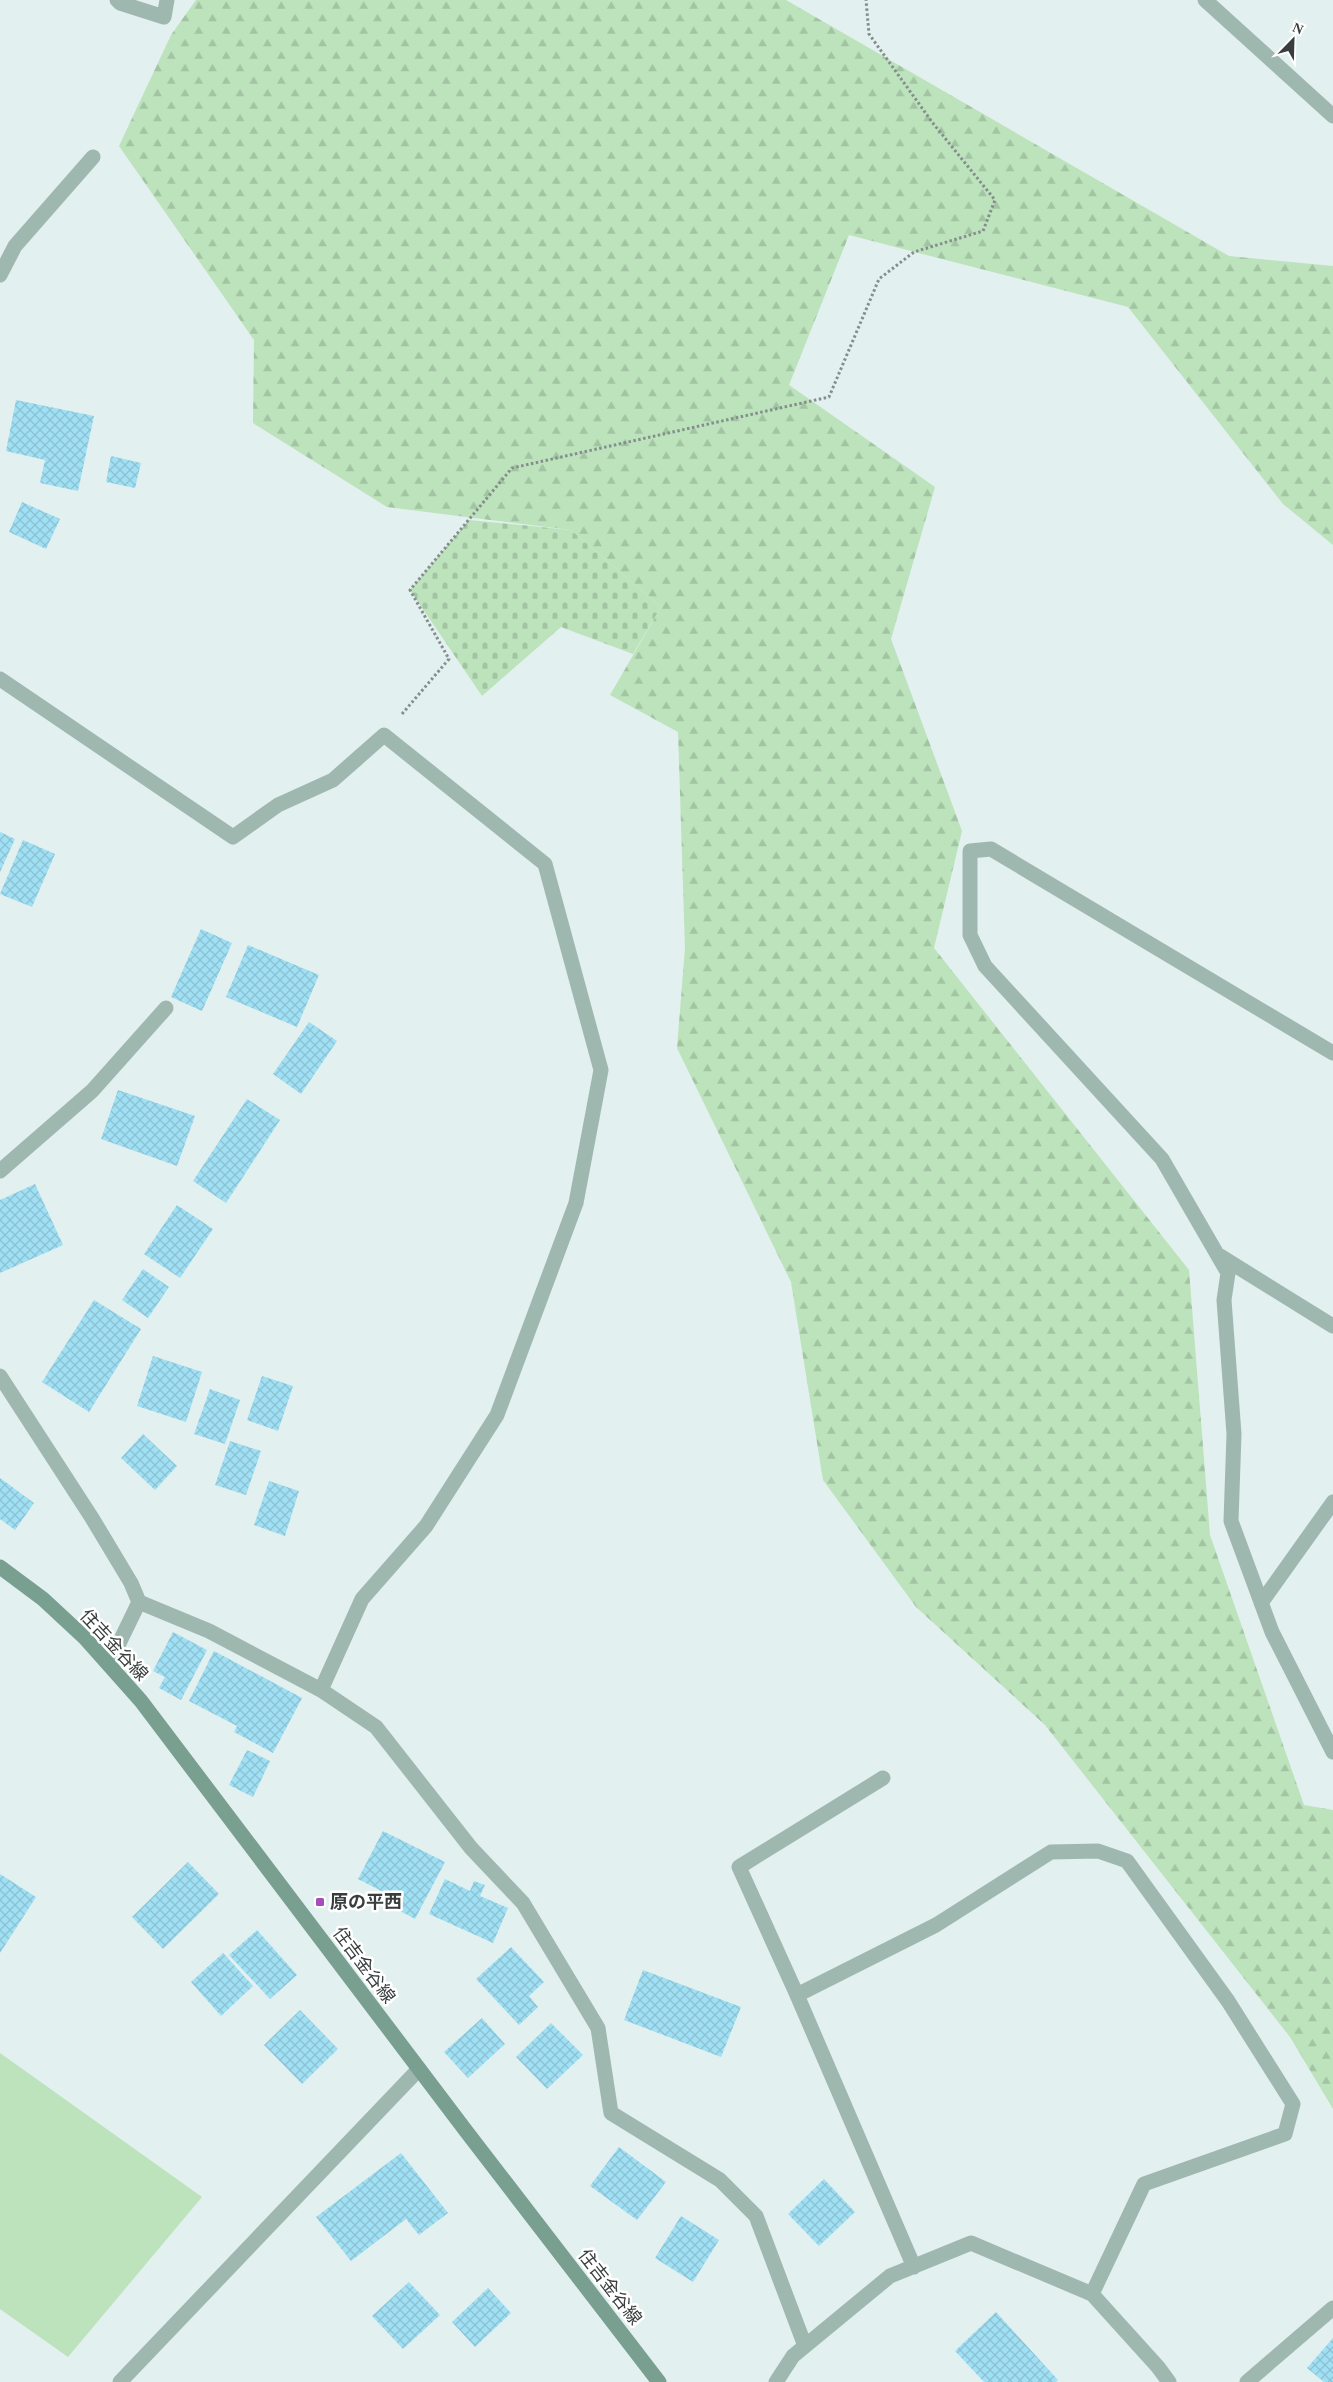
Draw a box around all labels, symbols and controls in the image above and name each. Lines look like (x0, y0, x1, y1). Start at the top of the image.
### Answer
north arrow (1268, 15, 1318, 65)
text: N (1290, 20, 1305, 37)
street label: 住吉金谷線 (76, 1605, 152, 1685)
place label: 原の平西 (330, 1892, 402, 1912)
marker: 原の平西 (314, 1896, 326, 1908)
street label: 住吉金谷線 (329, 1923, 399, 2007)
street label: 住吉金谷線 (574, 2245, 646, 2329)

